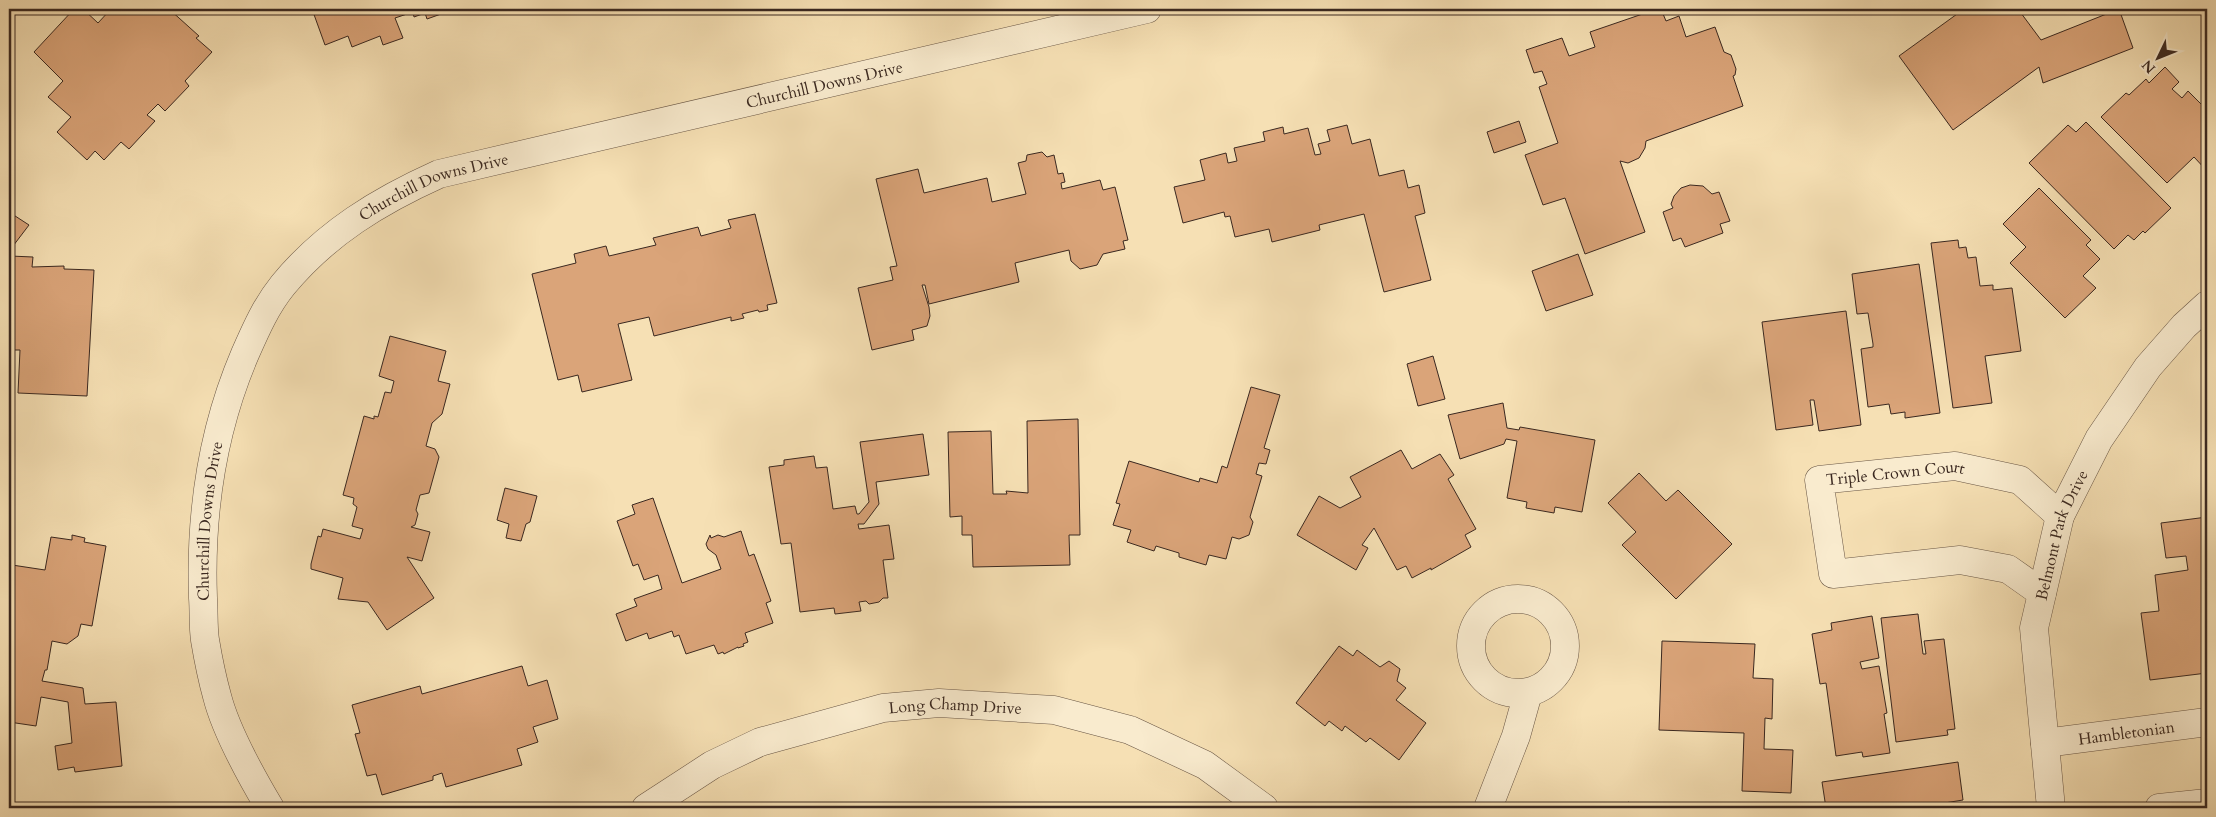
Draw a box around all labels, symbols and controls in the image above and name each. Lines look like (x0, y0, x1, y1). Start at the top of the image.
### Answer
north arrow (2134, 32, 2184, 82)
street label: Churchill Downs Drive (744, 56, 905, 114)
text: N (2138, 56, 2160, 77)
street label: Churchill Downs Drive (355, 148, 511, 227)
street label: Churchill Downs Drive (193, 439, 229, 601)
street label: Triple Crown Court (1825, 456, 1967, 491)
street label: Belmont Park Drive (2031, 466, 2094, 603)
street label: Long Champ Drive (888, 693, 1022, 720)
street label: Hambletonian (2077, 716, 2176, 751)

